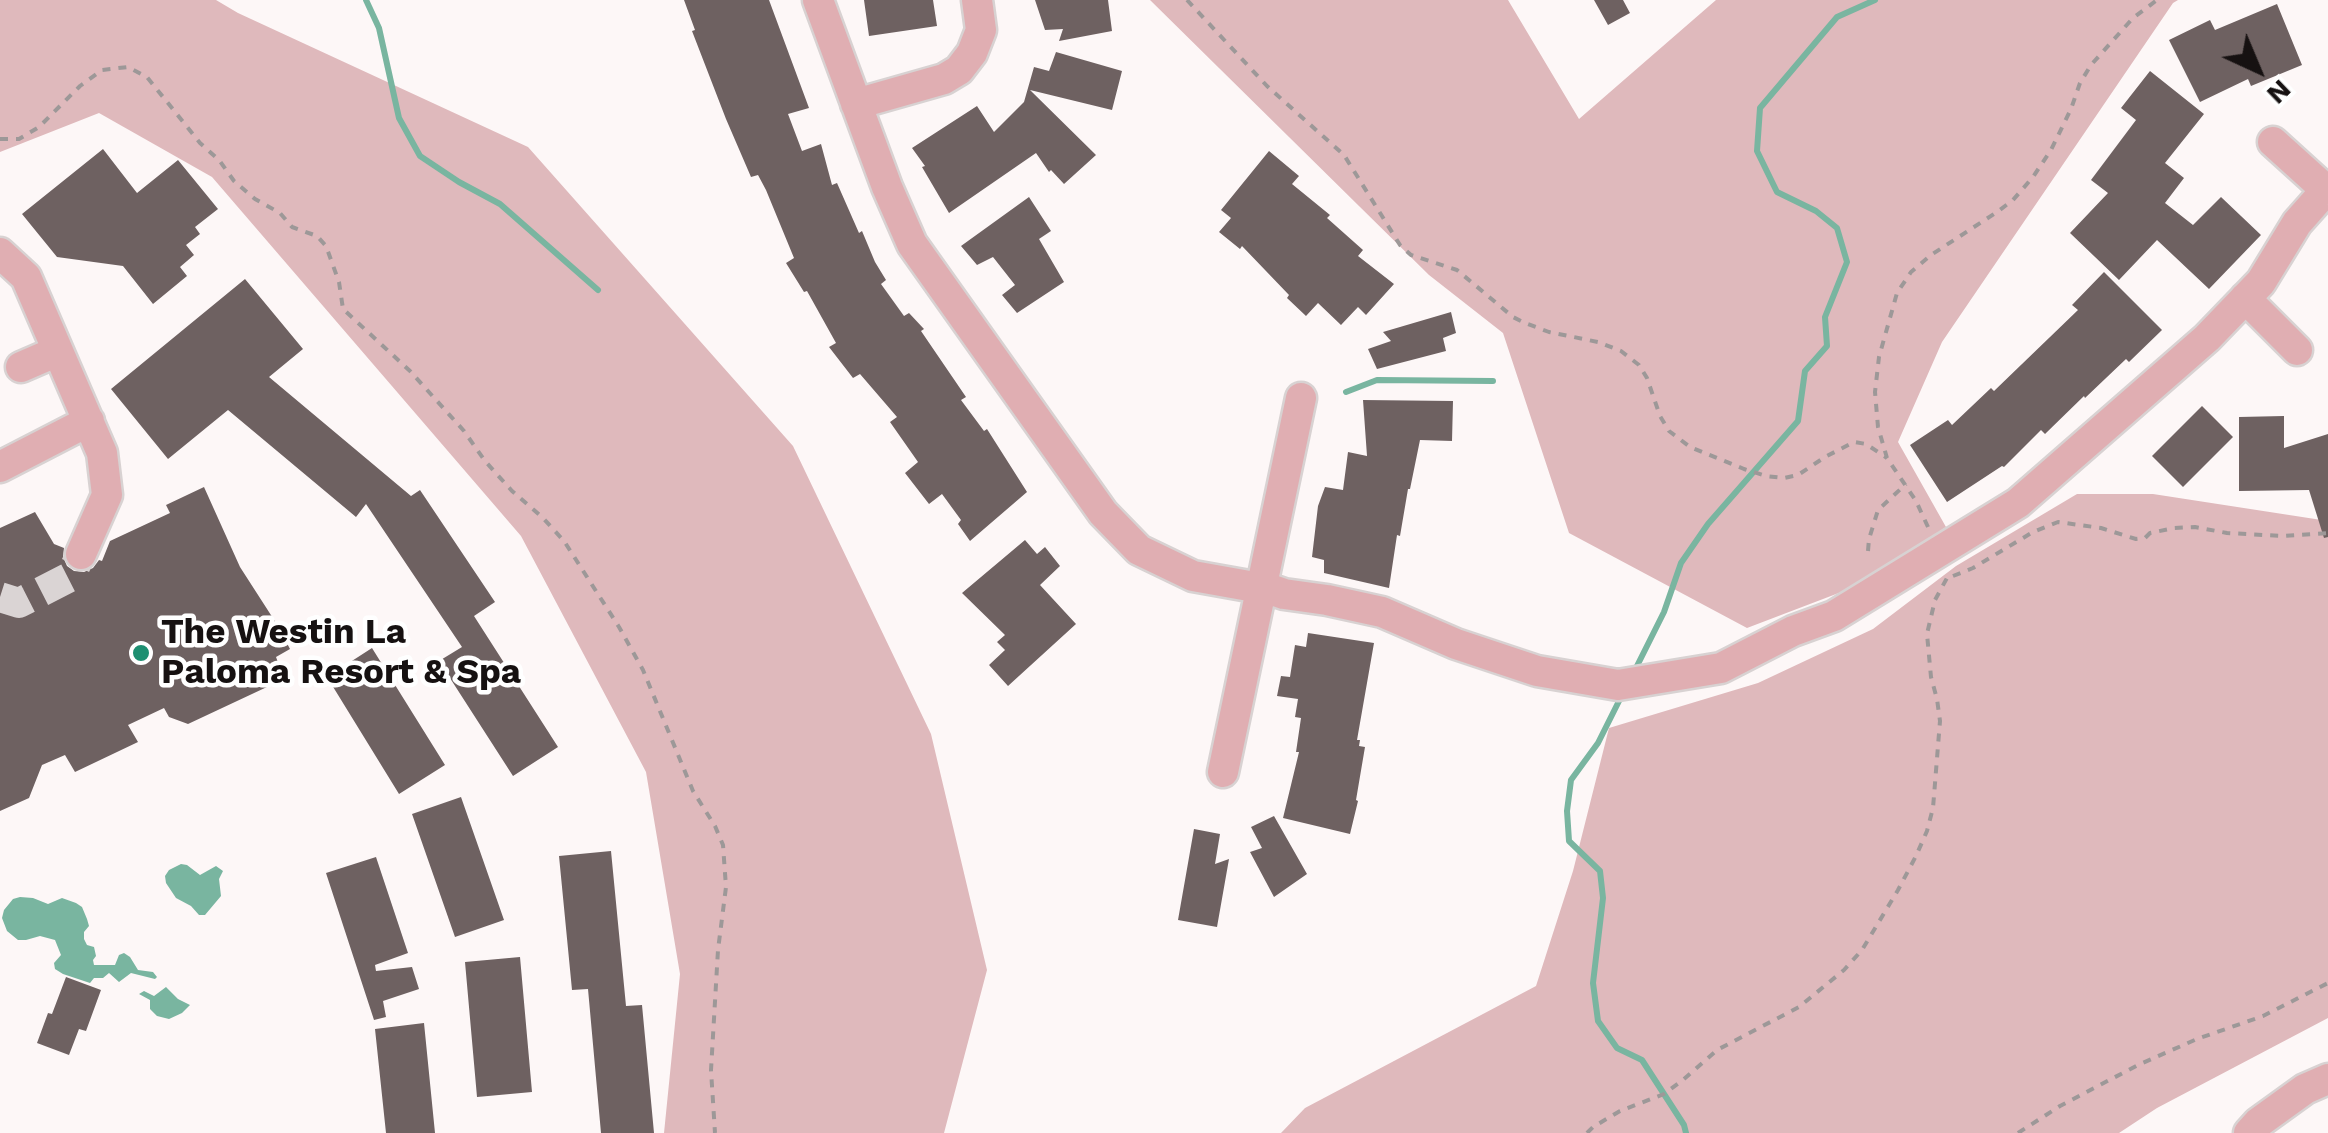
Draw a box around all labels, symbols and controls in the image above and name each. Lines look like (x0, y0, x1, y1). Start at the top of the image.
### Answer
north arrow (2208, 20, 2308, 120)
text: N (2260, 73, 2298, 111)
place label: The Westin La Paloma Resort & Spa (161, 612, 521, 694)
marker: The Westin La Paloma Resort & Spa (130, 642, 152, 664)

